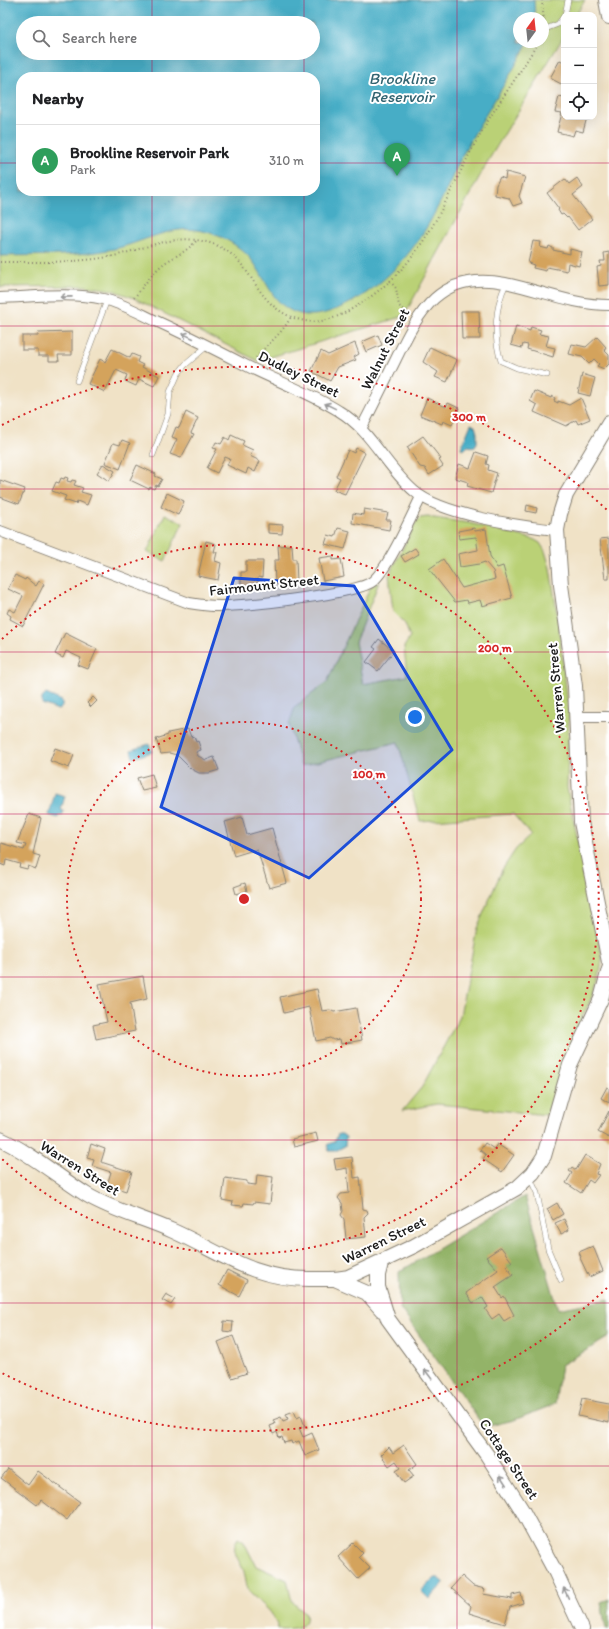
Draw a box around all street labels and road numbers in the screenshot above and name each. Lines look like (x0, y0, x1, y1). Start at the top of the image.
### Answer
street label: Walnut Street (357, 305, 413, 393)
street label: Dudley Street (255, 347, 343, 402)
street label: Fairmount Street (208, 570, 320, 600)
street label: Warren Street (543, 642, 569, 734)
street label: Warren Street (37, 1136, 123, 1200)
street label: Warren Street (339, 1212, 429, 1268)
street label: Cottage Street (475, 1415, 543, 1503)

